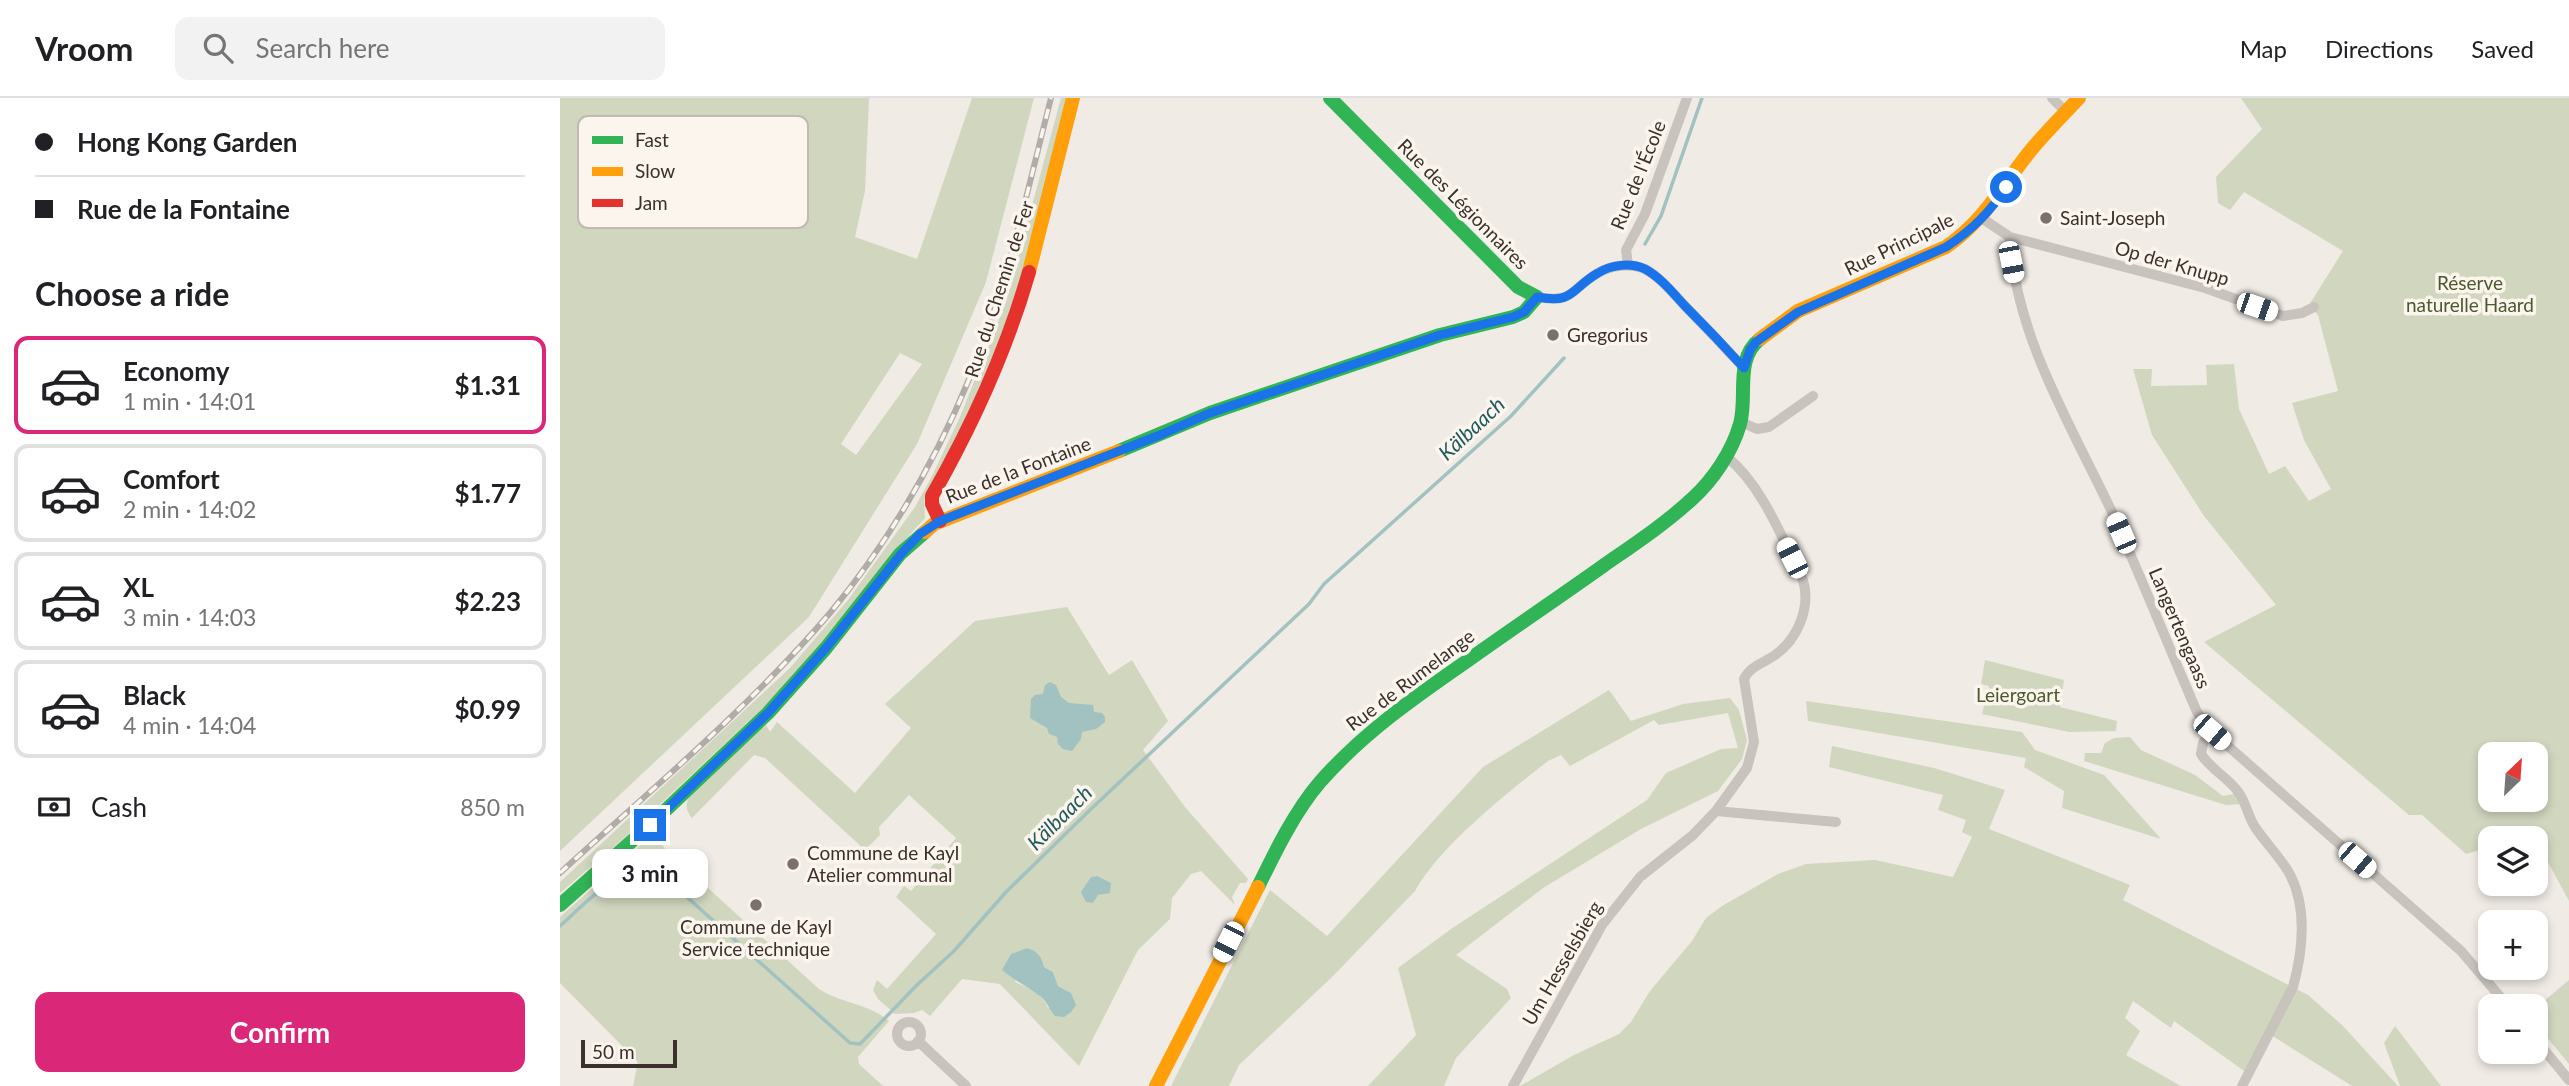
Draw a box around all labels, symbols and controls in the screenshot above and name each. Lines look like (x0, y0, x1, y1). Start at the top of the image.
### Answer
search box (175, 17, 665, 80)
text: Vroom (35, 28, 133, 68)
icon: search (199, 29, 237, 67)
text: Search here (255, 32, 390, 64)
text: Map (2240, 34, 2287, 63)
text: Directions (2325, 34, 2433, 63)
text: Saved (2471, 34, 2534, 63)
legend (578, 116, 808, 228)
street label: Rue de l'École (1605, 117, 1670, 233)
text: Hong Kong Garden (77, 126, 297, 158)
text: Fast (635, 128, 669, 151)
street label: Rue des Légionnaires (1393, 134, 1533, 274)
text: Slow (635, 159, 675, 182)
route start (1990, 171, 2022, 203)
text: Jam (635, 191, 668, 214)
text: Rue de la Fontaine (77, 193, 290, 225)
street label: Rue du Chemin de Fer (959, 197, 1038, 380)
place label: Saint-Joseph (2060, 206, 2165, 229)
street label: Rue Principale (1840, 207, 1957, 280)
marker: Saint-Joseph (2038, 210, 2054, 226)
street label: Op der Knupp (2112, 235, 2232, 290)
car (1997, 239, 2026, 285)
park label: Réserve naturelle Haard (2406, 271, 2534, 316)
text: Choose a ride (35, 274, 229, 313)
car (2234, 290, 2281, 324)
place label: Gregorius (1567, 323, 1648, 346)
marker: Gregorius (1545, 327, 1561, 343)
icon: car (39, 354, 102, 417)
text: Economy (123, 355, 229, 387)
text: $1.31 (455, 369, 521, 401)
text: 1 min · 14:01 (123, 387, 256, 415)
water label: Kälbaach (1433, 391, 1509, 465)
street label: Rue de la Fontaine (942, 431, 1094, 508)
icon: car (39, 462, 102, 525)
text: Comfort (123, 463, 220, 495)
text: $1.77 (455, 477, 521, 509)
text: 2 min · 14:02 (123, 495, 256, 523)
car (2104, 510, 2139, 556)
car (1774, 535, 1811, 581)
street label: Langertengaass (2145, 564, 2216, 692)
icon: car (39, 570, 102, 633)
text: XL (123, 571, 154, 603)
text: $2.23 (455, 585, 521, 617)
text: 3 min · 14:03 (123, 603, 256, 631)
street label: Rue de Rumelange (1341, 624, 1478, 735)
icon: car (39, 678, 102, 741)
text: Black (123, 679, 186, 711)
park label: Leiergoart (1976, 683, 2060, 706)
text: $0.99 (455, 693, 521, 725)
car (2190, 710, 2235, 754)
text: 4 min · 14:04 (123, 711, 256, 739)
north arrow (2478, 742, 2548, 812)
map controls (2478, 742, 2548, 1064)
water label: Kälbaach (1021, 779, 1096, 854)
icon: cash (35, 788, 73, 826)
text: Cash (91, 791, 147, 823)
text: 850 m (460, 793, 525, 821)
route end (634, 809, 666, 841)
button: layers (2478, 826, 2548, 896)
car (2335, 838, 2380, 882)
place label: Commune de Kayl Atelier communal (807, 841, 959, 886)
callout: 3 min (592, 850, 708, 898)
marker: Commune de Kayl Atelier communal (785, 856, 801, 872)
text: 3 min (621, 859, 679, 887)
marker: Commune de Kayl Service technique (748, 897, 764, 913)
street label: Um Hesselsbierg (1517, 897, 1606, 1029)
button: + (2478, 910, 2548, 980)
place label: Commune de Kayl Service technique (680, 915, 832, 960)
car (1210, 919, 1247, 965)
button: Confirm (35, 992, 525, 1072)
button: − (2478, 994, 2548, 1064)
scale bar (581, 1037, 677, 1069)
text: 50 m (592, 1040, 635, 1063)

